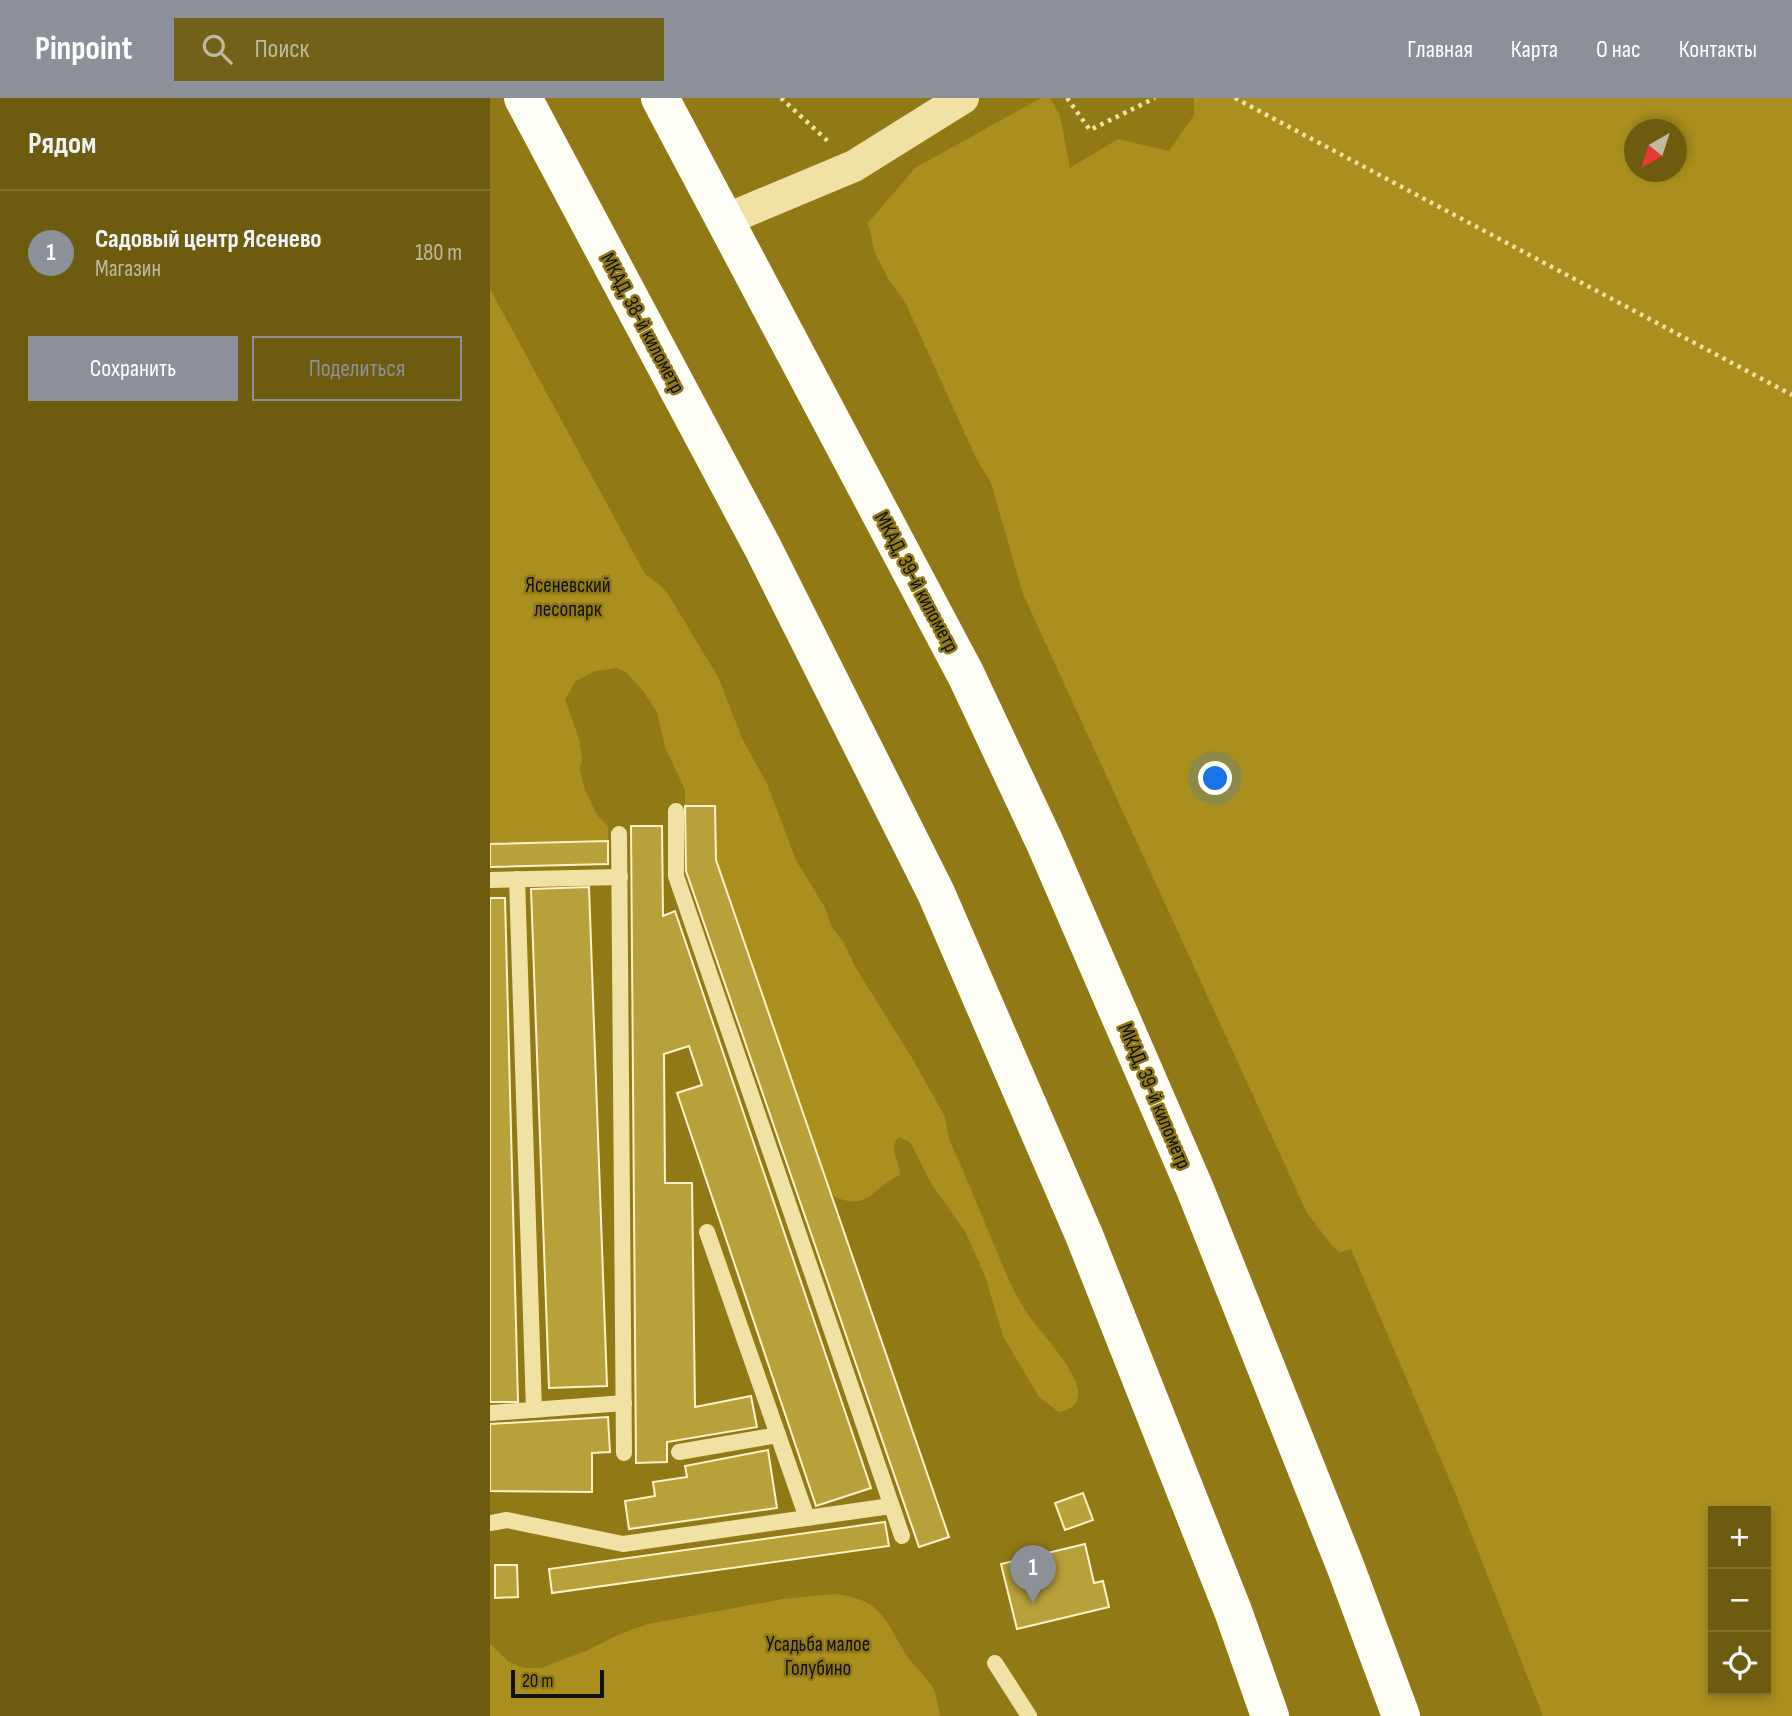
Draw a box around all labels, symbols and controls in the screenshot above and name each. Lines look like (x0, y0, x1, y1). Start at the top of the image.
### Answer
search box (174, 18, 664, 81)
text: Pinpoint (35, 29, 132, 69)
icon: search (198, 30, 236, 68)
text: Поиск (254, 34, 309, 65)
text: Главная (1407, 35, 1473, 64)
text: Карта (1511, 35, 1558, 64)
text: О нас (1596, 35, 1641, 64)
text: Контакты (1679, 35, 1757, 64)
north arrow (1624, 119, 1687, 182)
text: Рядом (28, 126, 96, 162)
text: Садовый центр Ясенево (95, 224, 322, 255)
text: 1 (46, 239, 56, 267)
text: 180 m (415, 239, 462, 267)
street label: МКАД, 38-й километр (595, 249, 690, 398)
text: Магазин (95, 255, 161, 283)
button: Сохранить (28, 336, 238, 401)
button: Поделиться (252, 336, 462, 401)
street label: МКАД, 39-й километр (869, 508, 964, 657)
park label: Ясеневский лесопарк (525, 573, 611, 622)
your location (1198, 761, 1232, 795)
street label: МКАД, 39-й километр (1113, 1020, 1196, 1173)
map controls (1708, 1506, 1771, 1695)
button: + (1708, 1506, 1771, 1569)
pin: 1 (1010, 1545, 1056, 1603)
button: − (1708, 1569, 1771, 1632)
park label: Усадьба малое Голубино (766, 1632, 870, 1681)
button: locate (1708, 1632, 1771, 1695)
scale bar (511, 1667, 604, 1699)
text: 20 m (522, 1670, 554, 1693)

